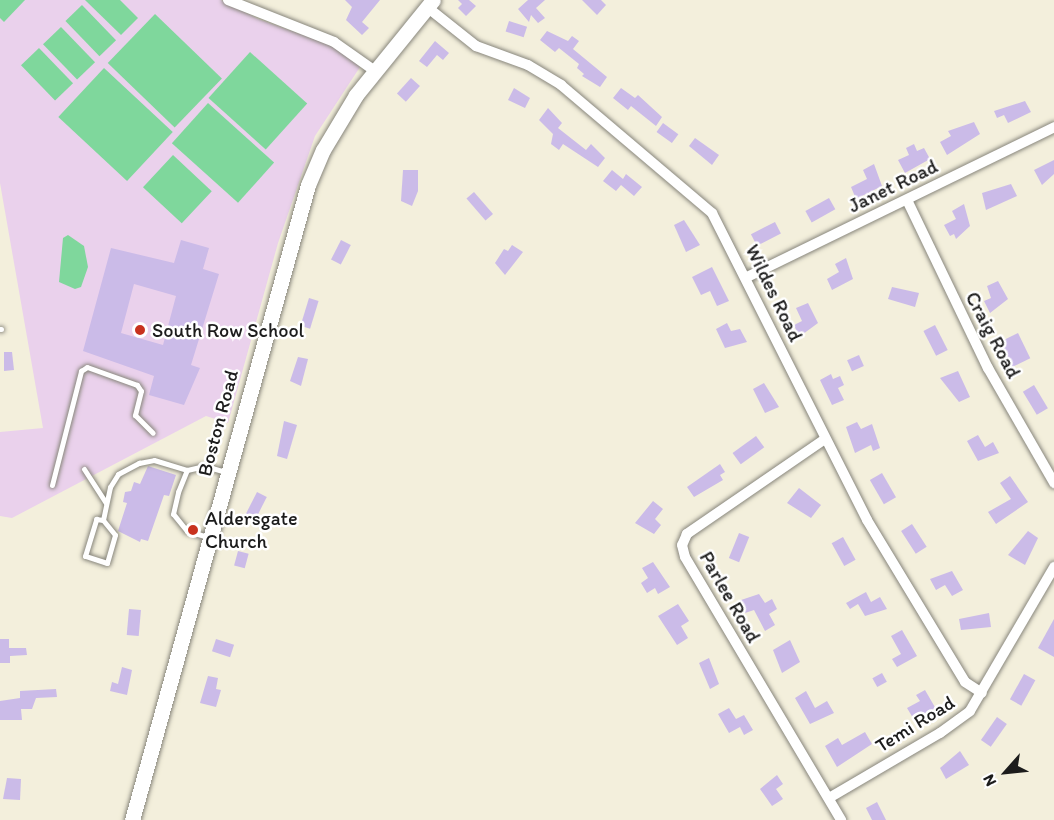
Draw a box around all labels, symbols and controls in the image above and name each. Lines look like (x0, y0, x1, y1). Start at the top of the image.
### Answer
street label: Janet Road (845, 154, 941, 218)
street label: Wildes Road (740, 241, 808, 345)
street label: Craig Road (960, 288, 1026, 382)
place label: South Row School (152, 318, 304, 342)
marker: South Row School (133, 323, 147, 337)
street label: Boston Road (192, 367, 244, 479)
place label: Aldersgate Church (205, 506, 298, 553)
marker: Aldersgate Church (186, 523, 200, 537)
street label: Parlee Road (694, 547, 766, 647)
street label: Temi Road (871, 690, 959, 758)
north arrow (976, 742, 1036, 802)
text: N (979, 771, 1000, 790)

